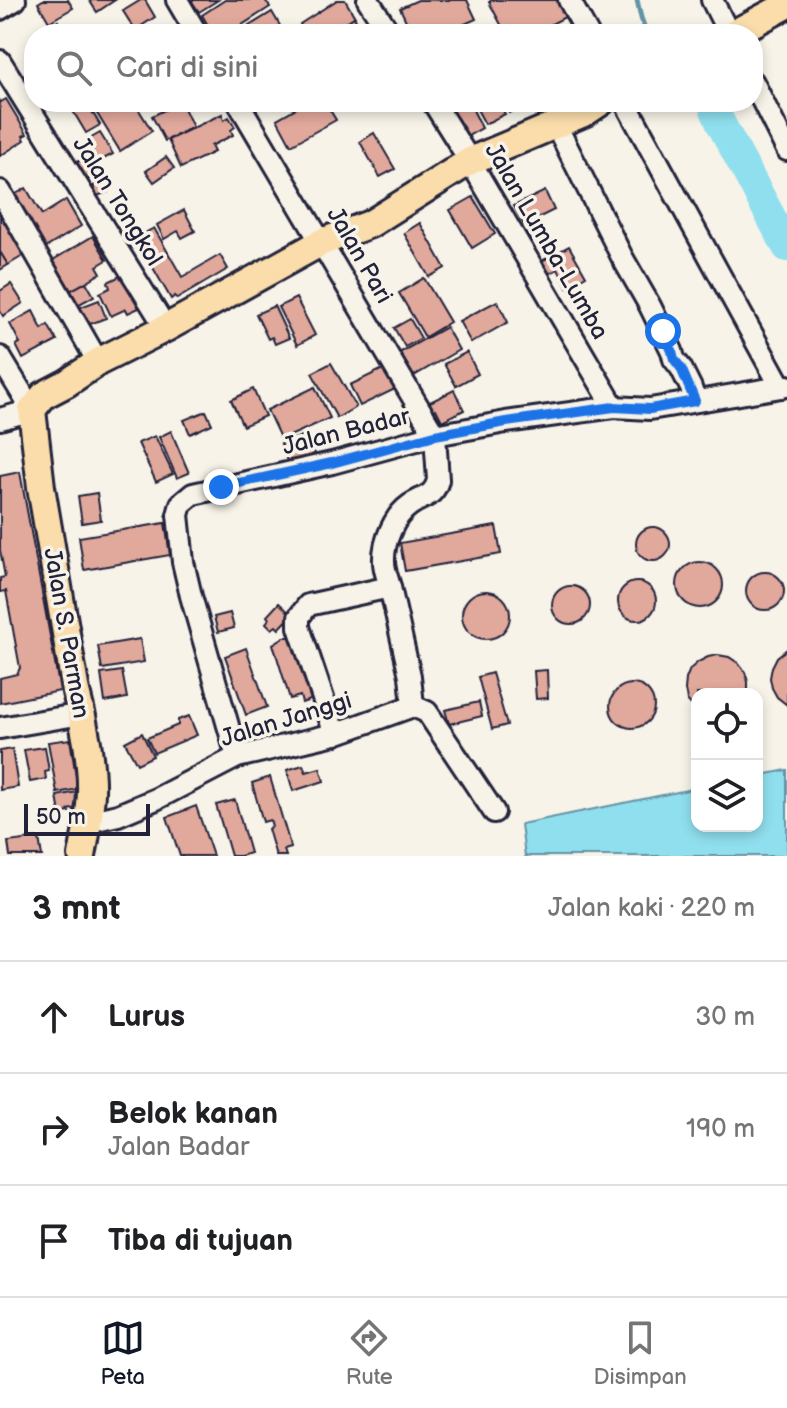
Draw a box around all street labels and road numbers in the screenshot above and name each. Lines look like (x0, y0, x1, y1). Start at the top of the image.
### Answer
street label: Jalan Tongkol (66, 131, 169, 271)
street label: Jalan Lumba-Lumba (479, 138, 615, 345)
street label: Jalan Pari (320, 202, 399, 309)
street label: Jalan Badar (279, 402, 413, 461)
street label: Jalan S. Parman (37, 546, 96, 721)
street label: Jalan Janggi (217, 686, 355, 753)

